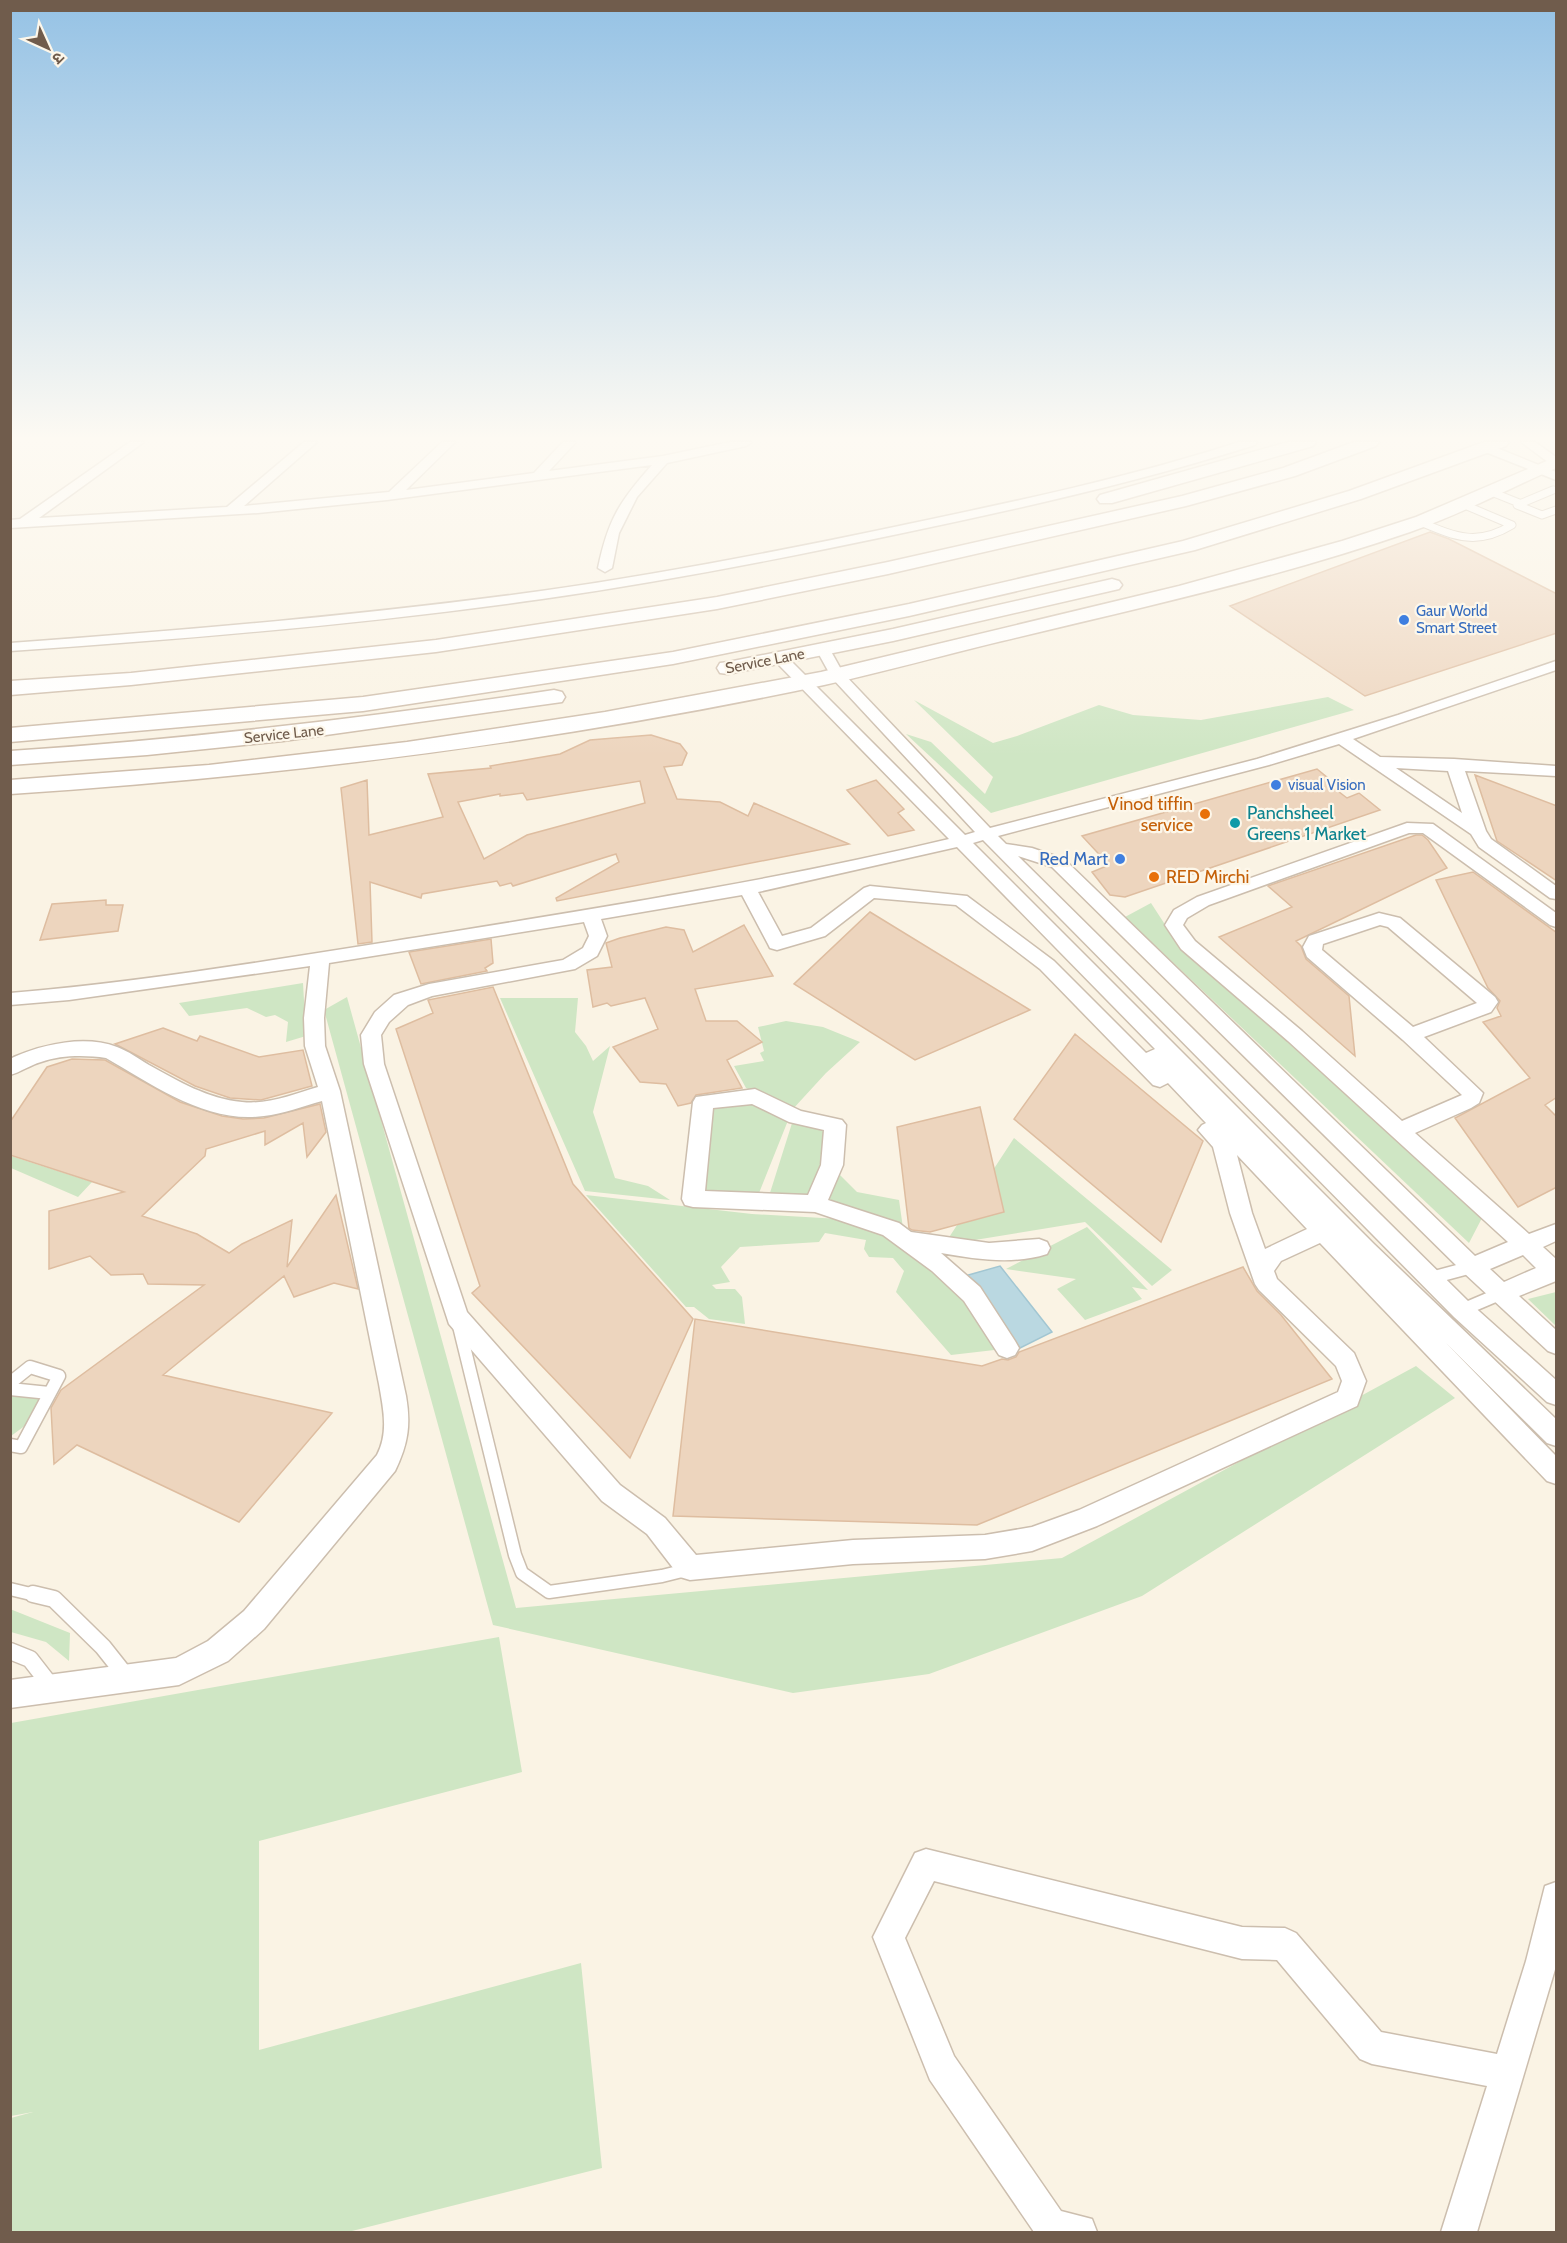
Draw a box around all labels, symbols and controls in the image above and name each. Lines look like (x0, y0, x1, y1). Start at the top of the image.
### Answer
north arrow (18, 18, 78, 78)
text: उ (48, 48, 68, 69)
place label: Gaur World Smart Street (1416, 602, 1497, 637)
marker: Gaur World Smart Street (1397, 613, 1411, 627)
street label: Service Lane (724, 644, 806, 677)
street label: Service Lane (243, 721, 325, 747)
place label: visual Vision (1288, 776, 1366, 794)
marker: visual Vision (1269, 778, 1283, 792)
place label: Vinod tiffin service (1108, 793, 1193, 836)
place label: Panchsheel Greens 1 Market (1247, 802, 1366, 845)
marker: Vinod tiffin service (1198, 807, 1212, 821)
marker: Panchsheel Greens 1 Market (1228, 816, 1242, 830)
place label: Red Mart (1039, 848, 1108, 870)
marker: Red Mart (1113, 852, 1127, 866)
place label: RED Mirchi (1166, 866, 1249, 888)
marker: RED Mirchi (1147, 870, 1161, 884)

